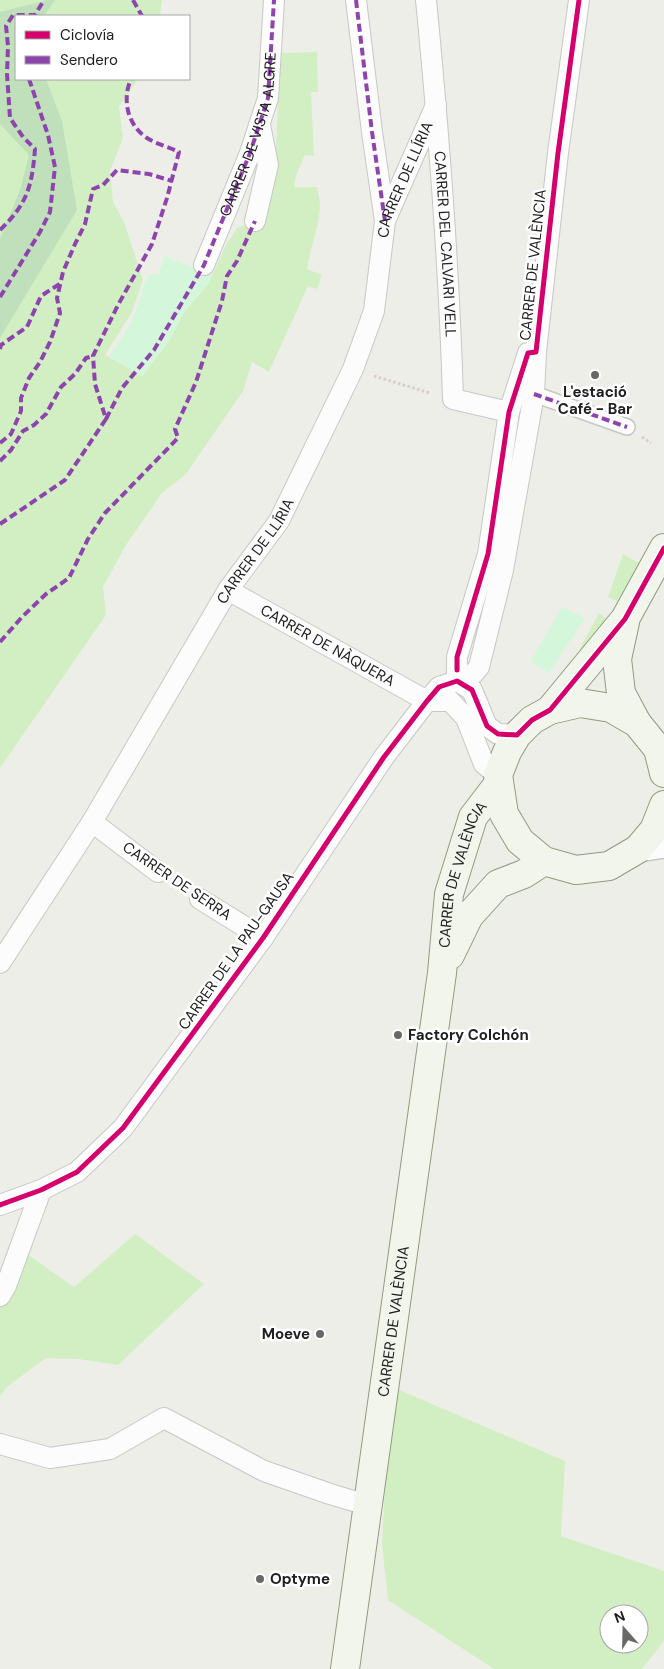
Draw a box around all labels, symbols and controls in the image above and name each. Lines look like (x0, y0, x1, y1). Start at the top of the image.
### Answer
legend (15, 15, 190, 80)
text: Ciclovía (60, 25, 114, 45)
text: Sendero (60, 50, 118, 70)
street label: CARRER DE VISTA ALGRE (215, 52, 281, 220)
street label: CARRER DE LLÍRIA (373, 118, 437, 239)
street label: CARRER DEL CALVARI VELL (429, 150, 461, 338)
street label: CARRER DE VALÈNCIA (515, 188, 551, 342)
marker: L'estació Café - Bar (589, 369, 601, 381)
place label: L'estació Café - Bar (558, 382, 632, 419)
street label: CARRER DE LLÍRIA (212, 495, 299, 608)
street label: CARRER DE NÀQUERA (257, 600, 398, 691)
street label: CARRER DE VALÈNCIA (434, 797, 492, 949)
street label: CARRER DE SERRA (119, 837, 235, 925)
street label: CARRER DE LA PAU-GAUSA (174, 868, 298, 1034)
place label: Factory Colchón (408, 1025, 529, 1045)
marker: Factory Colchón (392, 1029, 404, 1041)
street label: CARRER DE VALÈNCIA (373, 1245, 414, 1398)
place label: Moeve (262, 1324, 310, 1344)
marker: Moeve (314, 1328, 326, 1340)
place label: Optyme (270, 1569, 330, 1589)
marker: Optyme (254, 1573, 266, 1585)
north arrow (599, 1604, 649, 1654)
text: N (612, 1607, 627, 1627)

